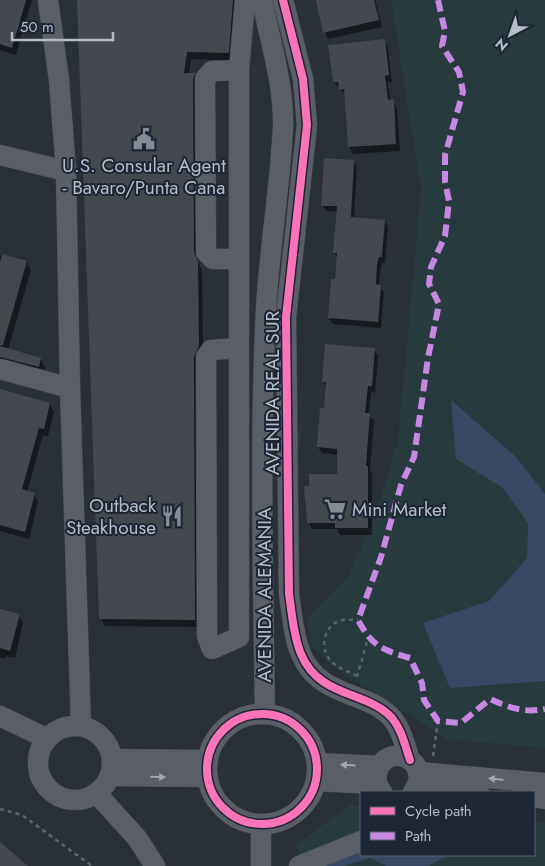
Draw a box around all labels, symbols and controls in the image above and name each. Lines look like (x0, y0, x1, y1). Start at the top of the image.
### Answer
scale bar (12, 10, 114, 42)
north arrow (485, 10, 535, 60)
text: 50 m (20, 16, 54, 38)
text: N (491, 34, 512, 56)
public building icon: U.S. Consular Agent - Bavaro/Punta Cana (131, 126, 157, 152)
place label: U.S. Consular Agent - Bavaro/Punta Cana (62, 152, 226, 201)
street label: AVENIDA REAL SUR (259, 310, 286, 475)
place label: Outback Steakhouse (66, 492, 157, 541)
supermarket icon: Mini Market (322, 496, 348, 522)
place label: Mini Market (352, 496, 447, 523)
restaurant icon: Outback Steakhouse (159, 503, 185, 529)
street label: AVENIDA ALEMANIA (251, 507, 278, 683)
one-way arrow (340, 761, 356, 769)
one-way arrow (151, 773, 167, 781)
one-way arrow (488, 775, 504, 783)
legend (360, 791, 535, 856)
text: Cycle path (405, 800, 472, 822)
text: Path (405, 825, 431, 847)

